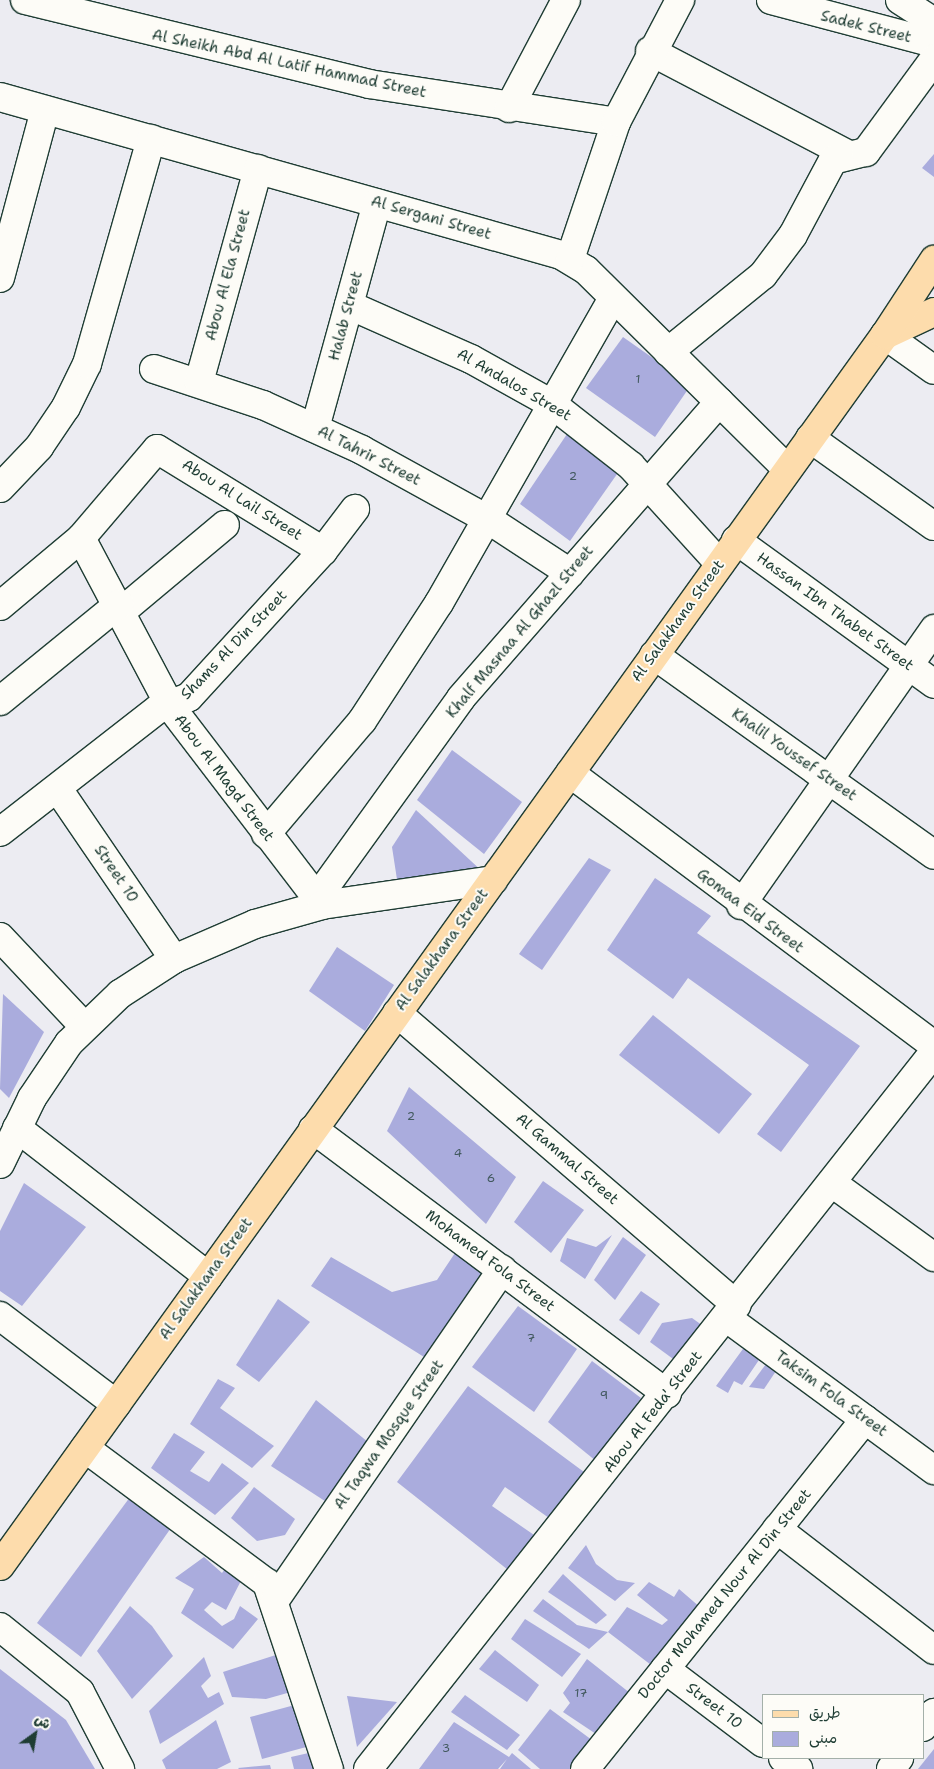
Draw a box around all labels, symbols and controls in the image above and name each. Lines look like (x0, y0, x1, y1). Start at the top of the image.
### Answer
street label: Sadek Street (819, 7, 913, 47)
street label: Al Sheikh Abd Al Latif Hammad Street (150, 26, 428, 102)
street label: Al Sergani Street (369, 192, 493, 244)
street label: Abou Al Ela Street (202, 207, 254, 343)
street label: Halab Street (325, 269, 367, 363)
street label: Al Andalos Street (454, 345, 574, 425)
house number: 1 (635, 373, 641, 387)
street label: Al Tahrir Street (314, 422, 424, 490)
street label: Abou Al Lail Street (179, 456, 305, 544)
house number: 2 (569, 470, 577, 484)
street label: Khalf Masnaa Al Ghazl Street (443, 542, 597, 722)
street label: Hassan Ibn Thabet Street (753, 549, 917, 675)
street label: Al Salakhana Street (628, 557, 728, 685)
street label: Shams Al Din Street (177, 587, 291, 703)
street label: Khalil Youssef Street (728, 705, 860, 805)
street label: Abou Al Magd Street (170, 711, 278, 845)
street label: Street 10 (90, 842, 142, 906)
street label: Gomaa Eid Street (693, 865, 807, 957)
street label: Al Salakhana Street (392, 886, 492, 1014)
house number: 2 (407, 1110, 415, 1124)
street label: Al Gammal Street (512, 1110, 622, 1208)
house number: 4 (454, 1147, 462, 1161)
house number: 6 (487, 1172, 495, 1186)
street label: Mohamed Fola Street (422, 1206, 558, 1316)
street label: Al Salakhana Street (156, 1215, 256, 1343)
house number: 7 (527, 1332, 535, 1346)
street label: Abou Al Feda' Street (600, 1347, 706, 1477)
street label: Taksim Fola Street (771, 1347, 891, 1441)
street label: Al Taqwa Mosque Street (330, 1357, 448, 1513)
house number: 9 (600, 1389, 608, 1403)
street label: Doctor Mohamed Nour Al Din Street (635, 1485, 815, 1703)
street label: Street 10 (682, 1679, 746, 1733)
house number: 17 (575, 1687, 587, 1701)
legend (762, 1694, 924, 1759)
text: طريق (809, 1703, 841, 1723)
north arrow (10, 1709, 60, 1759)
text: ش (32, 1710, 54, 1733)
text: مبنى (809, 1728, 837, 1748)
house number: 3 (442, 1742, 450, 1756)

